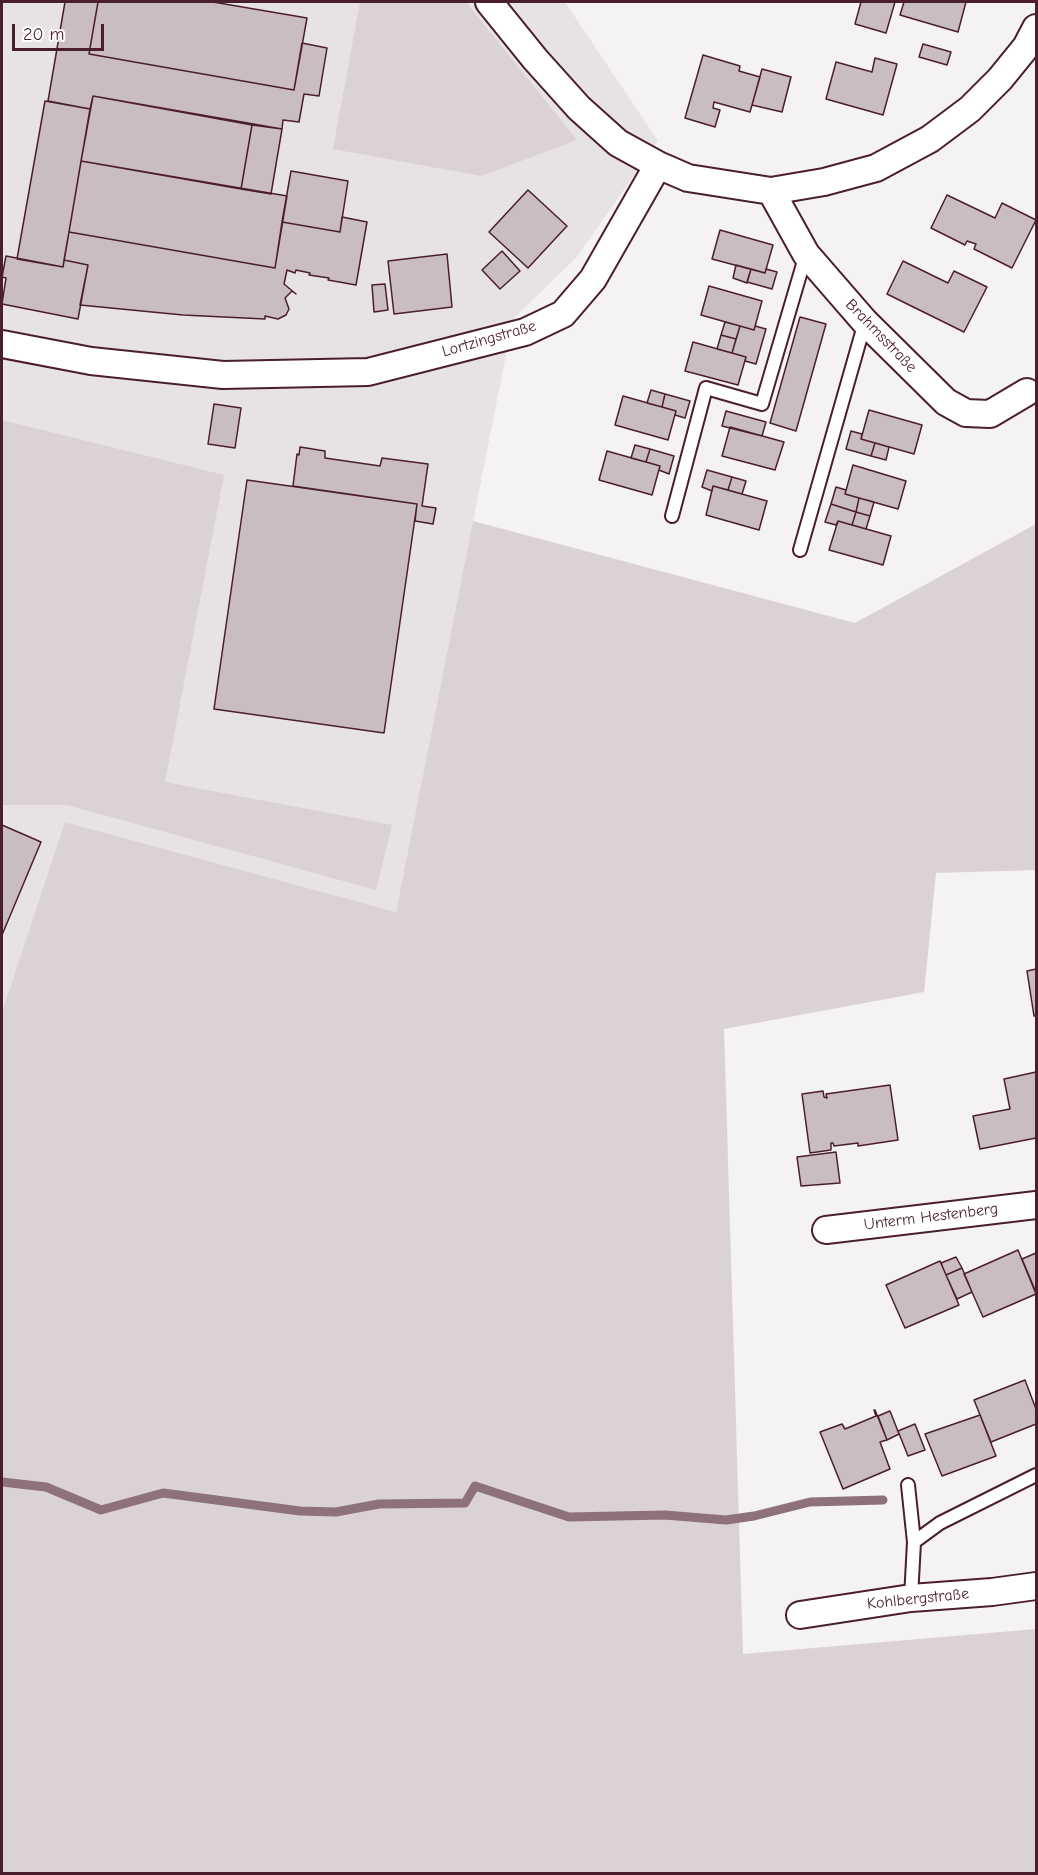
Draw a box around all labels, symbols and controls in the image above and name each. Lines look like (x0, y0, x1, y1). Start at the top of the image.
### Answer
scale bar (15, 12, 106, 50)
text: 20 m (23, 24, 64, 45)
street label: Brahmsstraße (841, 295, 921, 377)
street label: Lortzingstraße (440, 316, 538, 362)
street label: Unterm Hestenberg (863, 1199, 999, 1235)
street label: Kohlbergstraße (866, 1584, 970, 1614)

